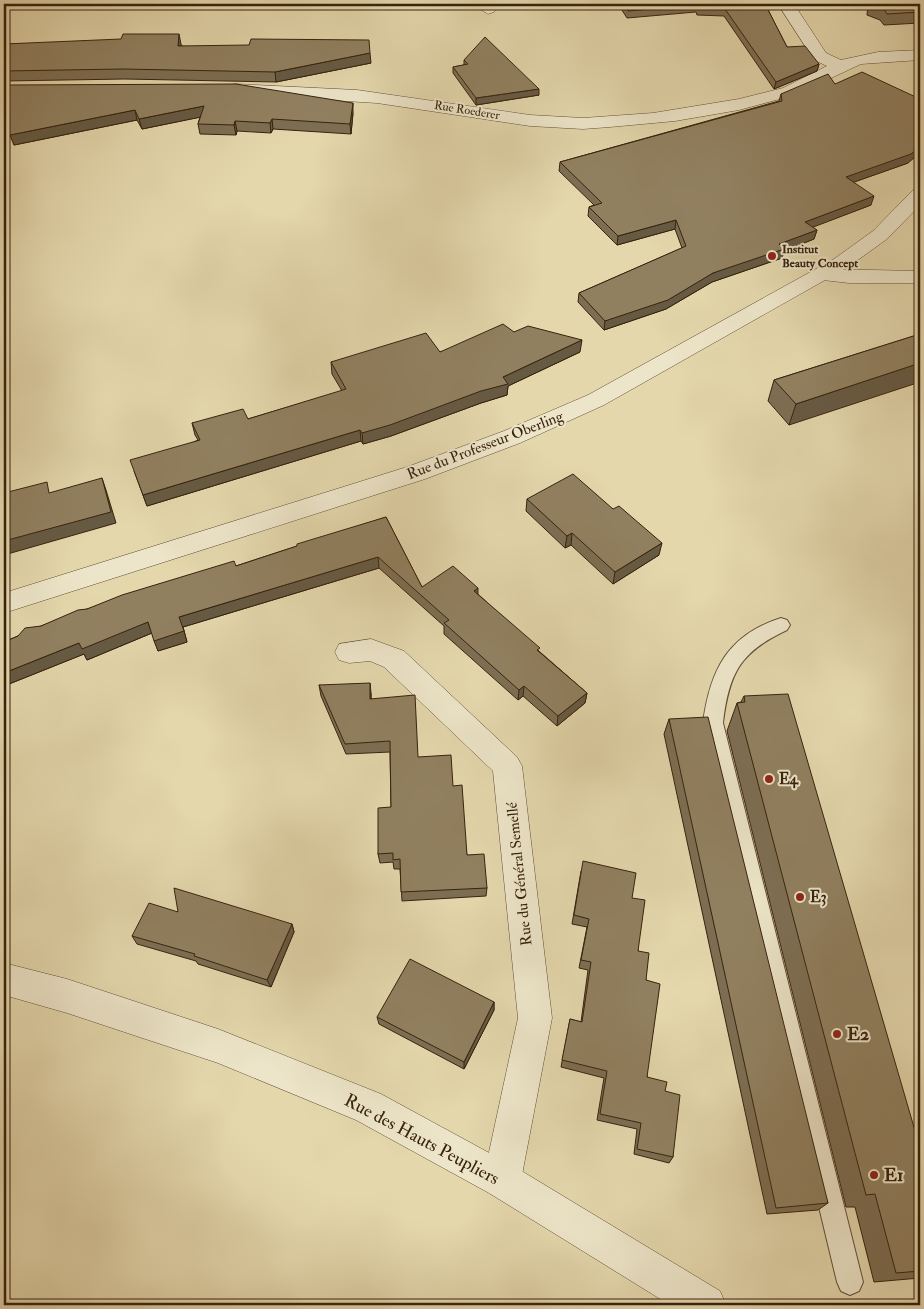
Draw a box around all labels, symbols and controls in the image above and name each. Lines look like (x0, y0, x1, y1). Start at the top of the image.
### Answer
street label: Rue Roederer (433, 98, 501, 123)
place label: Institut Beauty Concept (782, 242, 858, 271)
marker: Institut Beauty Concept (766, 250, 778, 262)
street label: Rue du Professeur Oberling (404, 407, 567, 484)
place label: E4 (779, 770, 799, 789)
marker: E4 (763, 773, 775, 785)
street label: Rue du Général Semellé (502, 801, 536, 947)
place label: E3 (810, 888, 827, 907)
marker: E3 (794, 891, 806, 903)
place label: E2 (847, 1023, 869, 1046)
marker: E2 (831, 1028, 843, 1040)
street label: Rue des Hauts Peupliers (340, 1089, 503, 1190)
place label: E1 (884, 1164, 903, 1187)
marker: E1 (868, 1169, 880, 1181)

